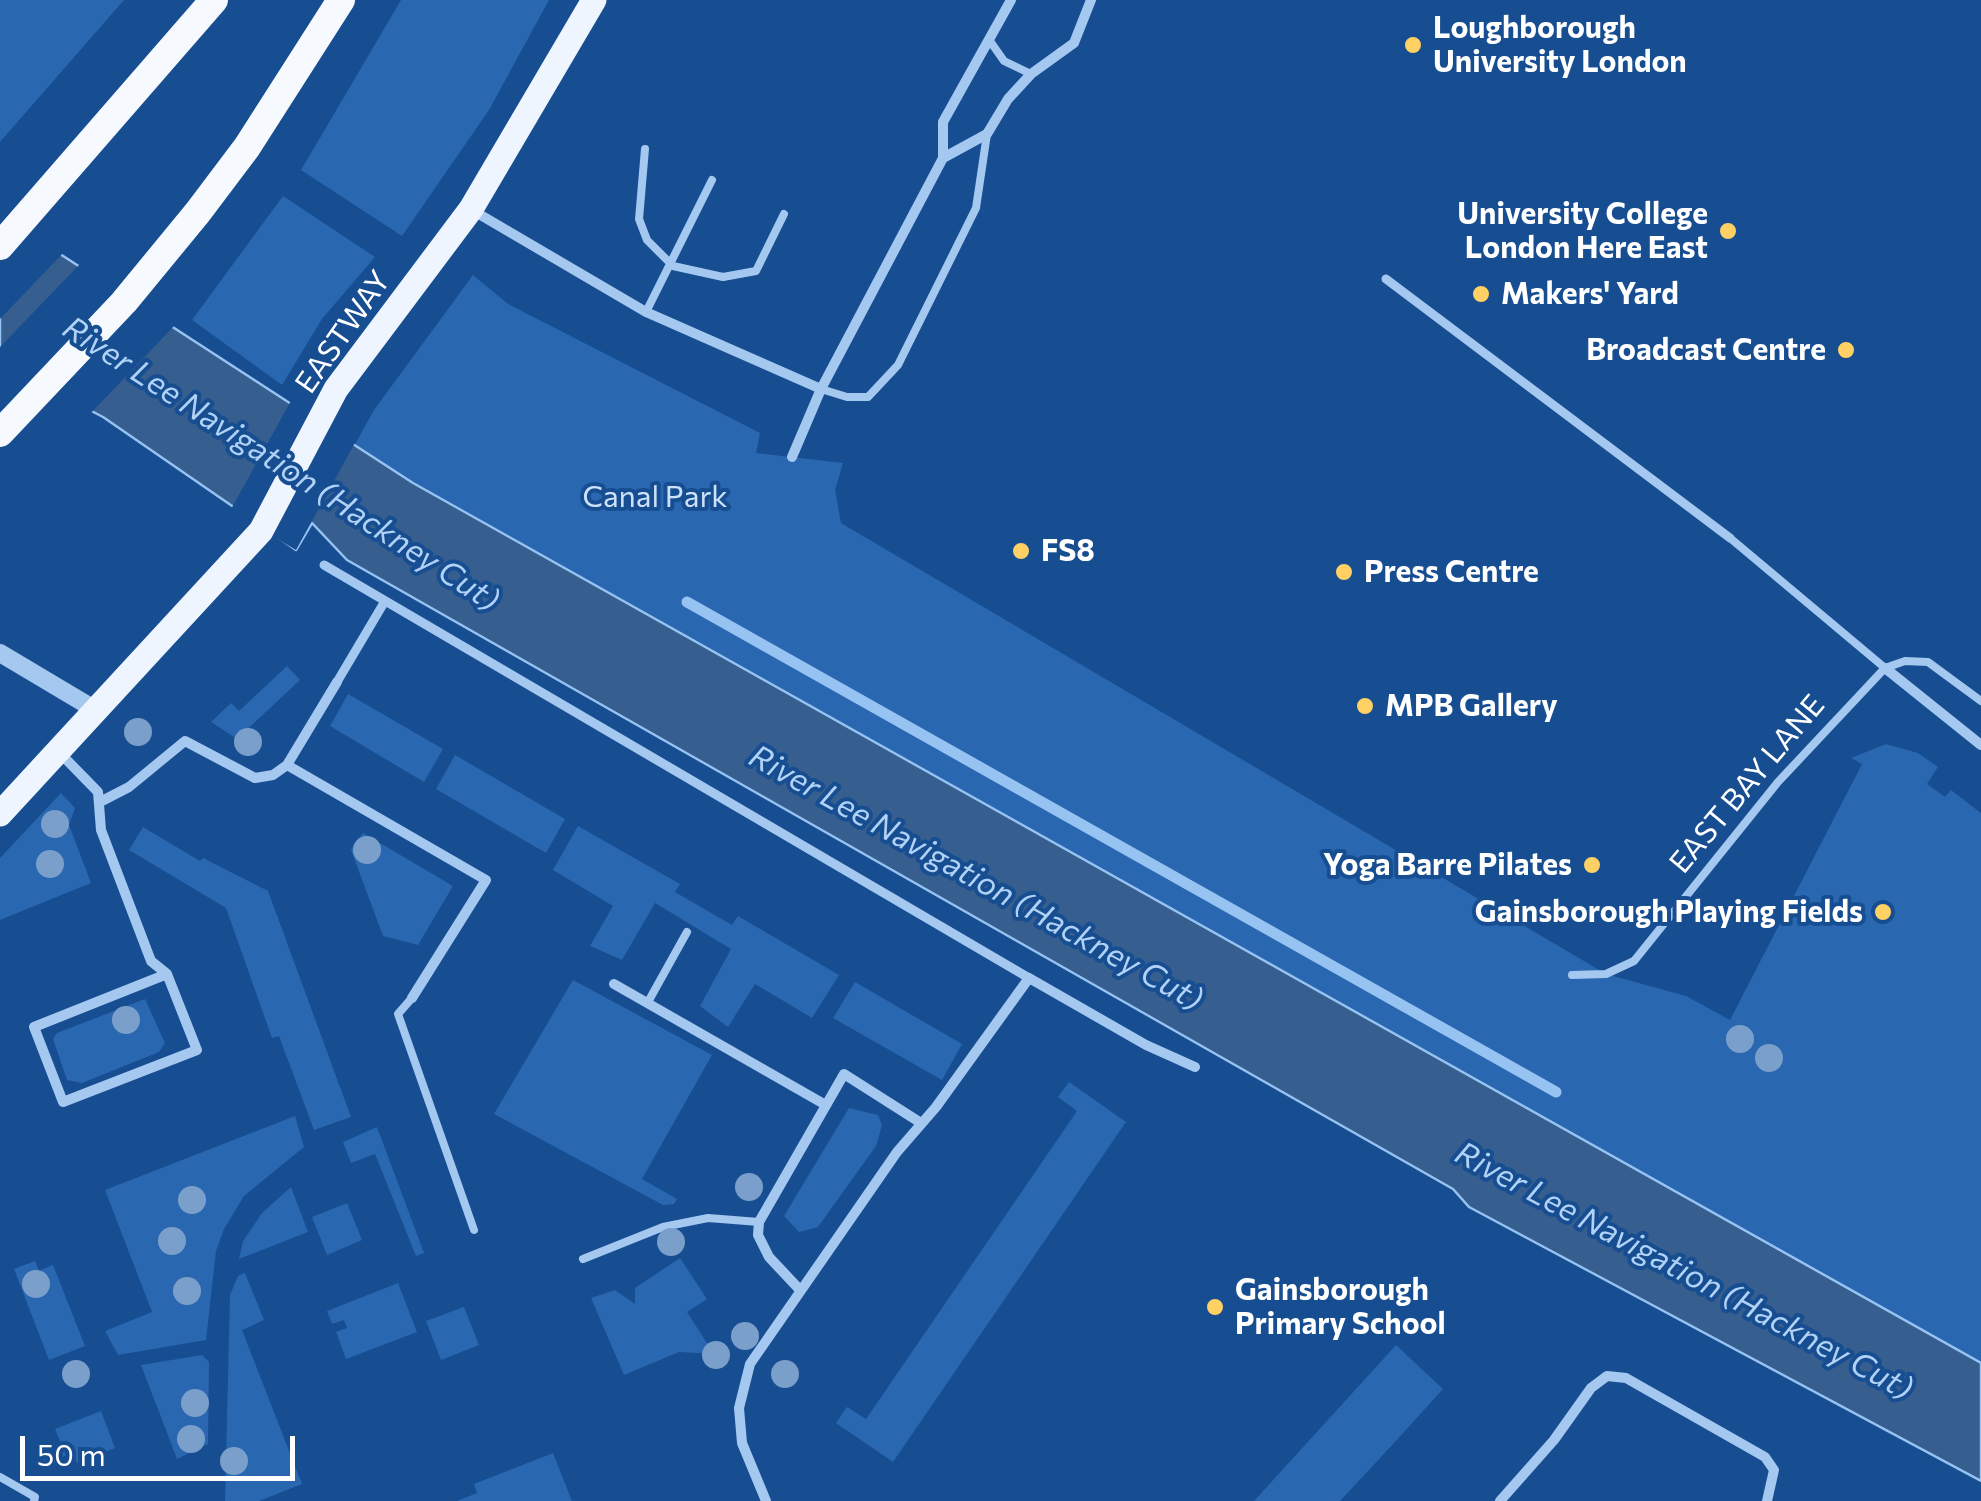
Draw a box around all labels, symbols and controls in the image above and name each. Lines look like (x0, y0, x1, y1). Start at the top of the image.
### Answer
place label: Loughborough University London (1433, 10, 1687, 80)
marker: Loughborough University London (1402, 34, 1424, 56)
place label: University College London Here East (1457, 196, 1708, 266)
marker: University College London Here East (1717, 220, 1739, 242)
street label: EASTWAY (288, 264, 398, 400)
place label: Makers' Yard (1501, 276, 1679, 312)
marker: Makers' Yard (1470, 283, 1492, 305)
water label: River Lee Navigation (Hackney Cut) (56, 308, 506, 620)
place label: Broadcast Centre (1586, 332, 1826, 368)
marker: Broadcast Centre (1835, 339, 1857, 361)
park label: Canal Park (582, 479, 728, 515)
place label: FS8 (1041, 533, 1095, 569)
marker: FS8 (1010, 540, 1032, 562)
place label: Press Centre (1364, 554, 1539, 590)
marker: Press Centre (1333, 561, 1355, 583)
place label: MPB Gallery (1385, 688, 1558, 724)
street label: EAST BAY LANE (1662, 688, 1832, 880)
marker: MPB Gallery (1354, 695, 1376, 717)
water label: River Lee Navigation (Hackney Cut) (743, 737, 1209, 1019)
place label: Yoga Barre Pilates (1323, 847, 1572, 883)
marker: Yoga Barre Pilates (1581, 854, 1603, 876)
place label: Gainsborough Playing Fields (1475, 894, 1863, 930)
marker: Gainsborough Playing Fields (1872, 901, 1894, 923)
water label: River Lee Navigation (Hackney Cut) (1449, 1134, 1919, 1408)
place label: Gainsborough Primary School (1235, 1272, 1446, 1342)
marker: Gainsborough Primary School (1204, 1296, 1226, 1318)
scale bar (25, 1416, 300, 1478)
text: 50 m (37, 1435, 106, 1472)

